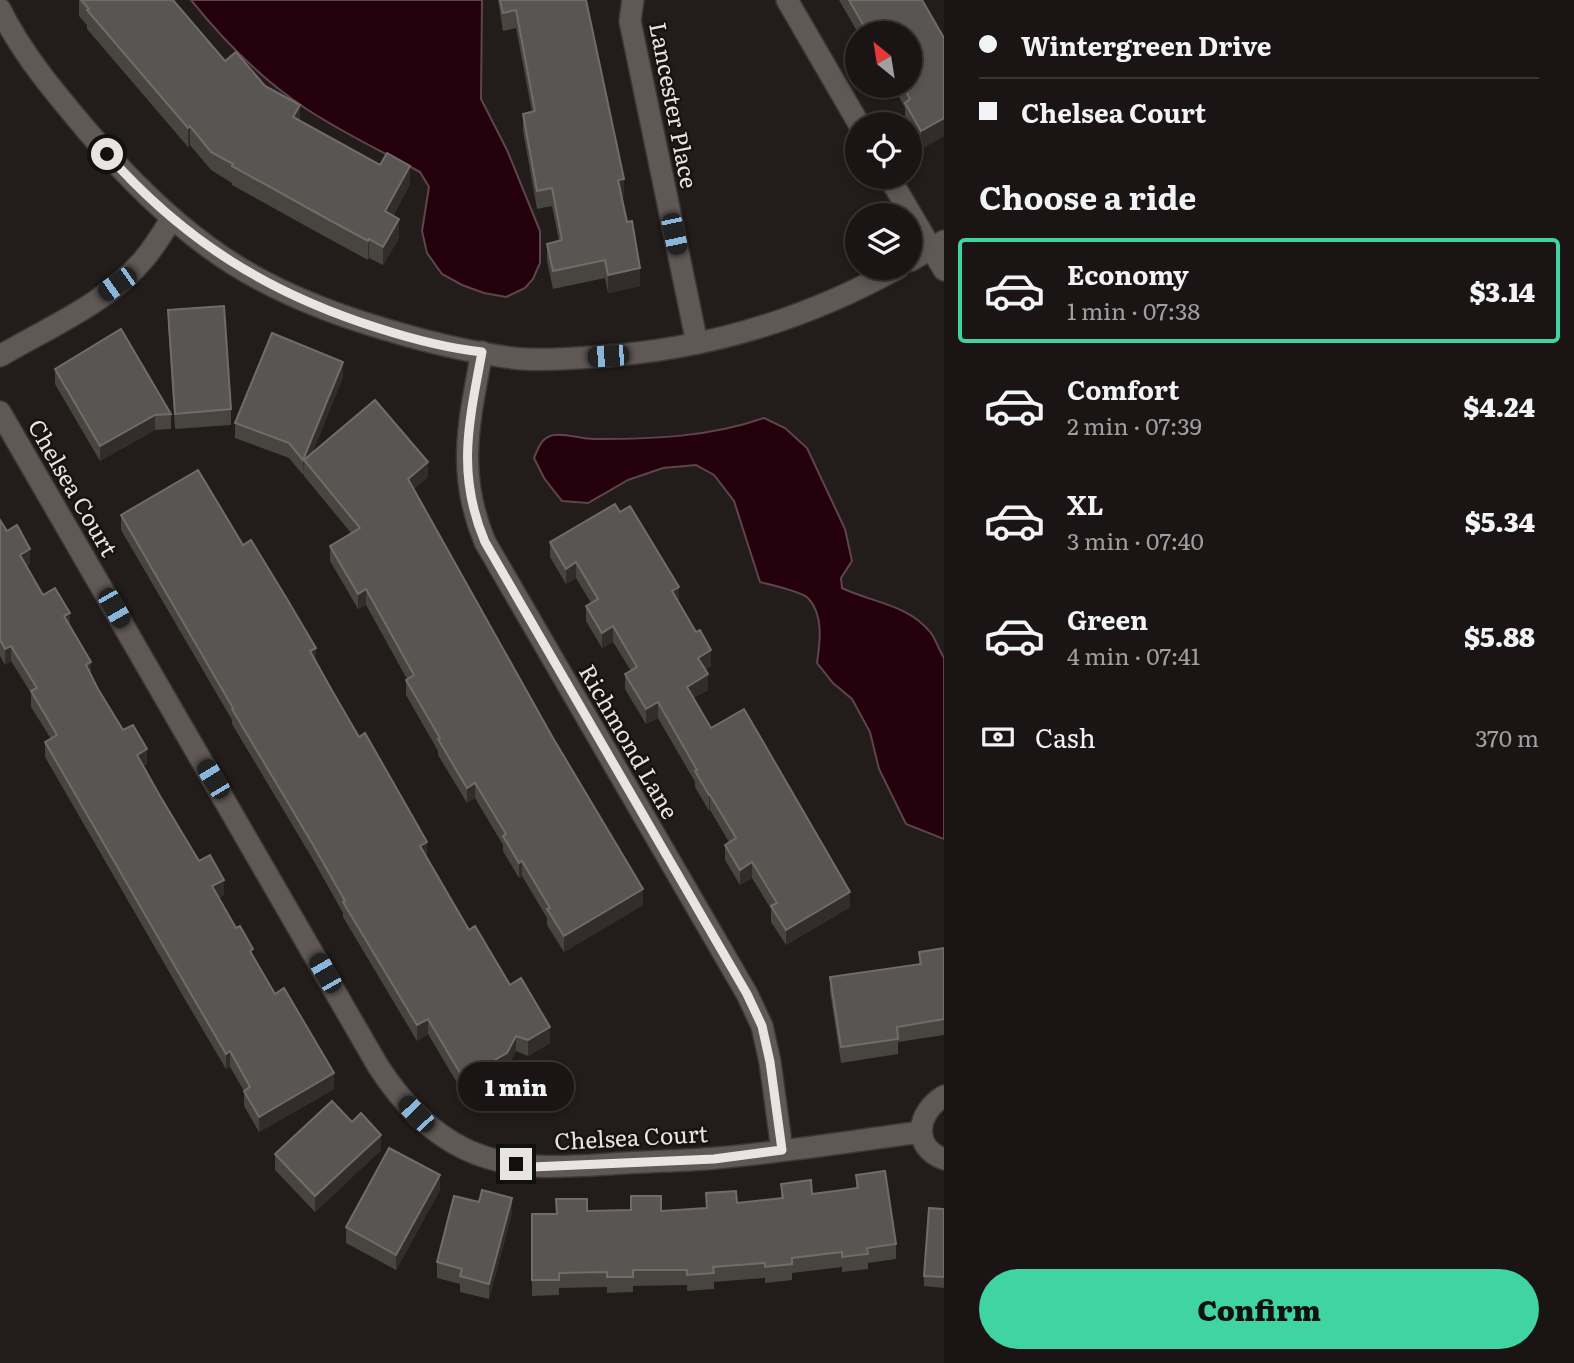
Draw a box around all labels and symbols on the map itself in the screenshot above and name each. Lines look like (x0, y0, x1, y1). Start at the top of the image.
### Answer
street label: Lancester Place (642, 19, 708, 191)
north arrow (845, 21, 922, 98)
route start (91, 138, 123, 170)
car (660, 211, 689, 257)
car (94, 263, 141, 305)
car (587, 344, 630, 368)
street label: Chelsea Court (21, 412, 128, 563)
car (95, 585, 134, 631)
street label: Richmond Lane (572, 657, 688, 825)
car (194, 756, 233, 802)
car (306, 950, 345, 996)
callout: 1 min (458, 1062, 574, 1112)
car (394, 1092, 439, 1136)
street label: Chelsea Court (553, 1115, 709, 1157)
route end (500, 1148, 532, 1180)

